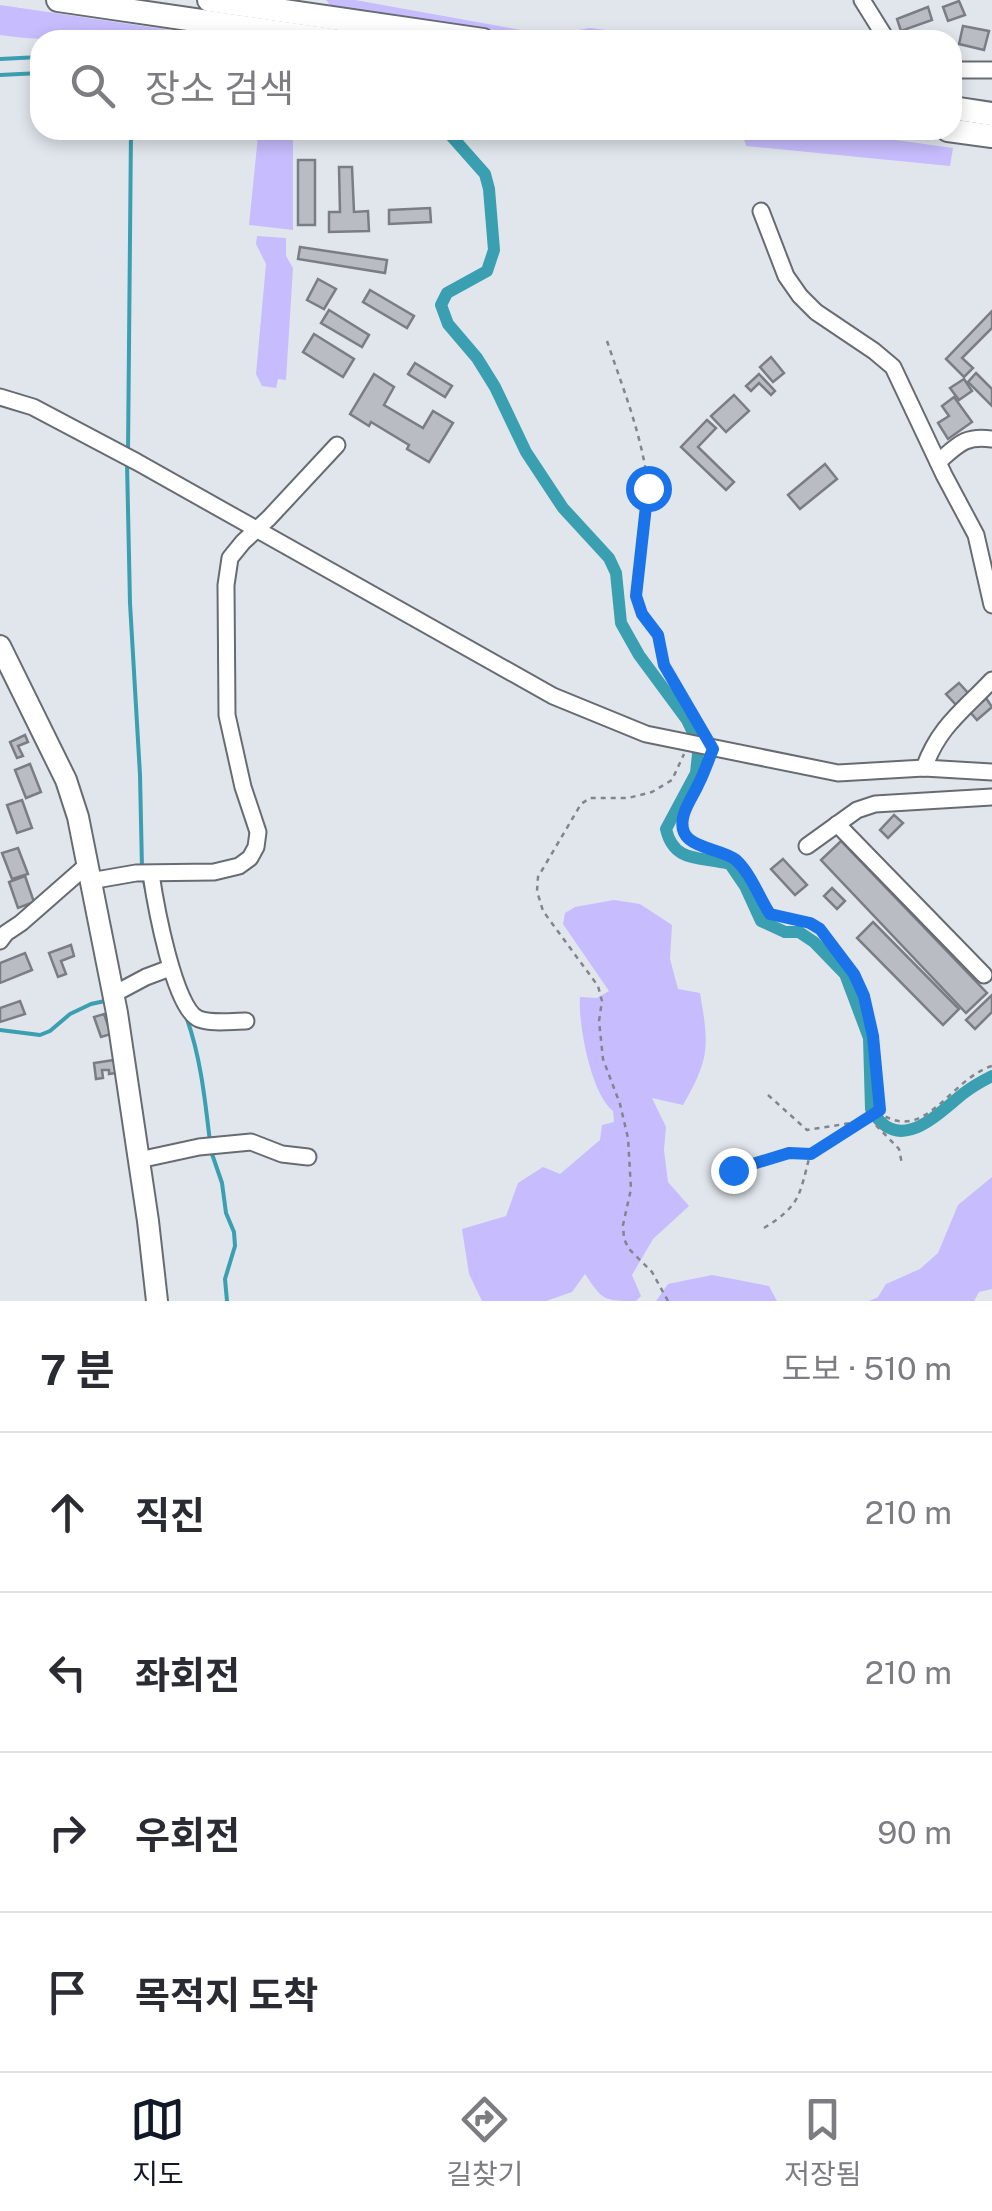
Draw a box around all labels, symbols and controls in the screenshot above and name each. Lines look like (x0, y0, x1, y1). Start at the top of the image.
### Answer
search box (30, 30, 962, 140)
icon: search (65, 58, 120, 113)
text: 장소 검색 (145, 66, 294, 111)
route start (626, 466, 672, 512)
route end (711, 1148, 757, 1194)
text: 7 분 (40, 1345, 114, 1394)
text: 도보 · 510 m (782, 1350, 952, 1387)
icon: ahead (40, 1485, 95, 1540)
text: 직진 (135, 1493, 205, 1538)
text: 210 m (865, 1494, 952, 1531)
icon: left (40, 1645, 95, 1700)
text: 좌회전 (135, 1653, 240, 1698)
text: 210 m (865, 1654, 952, 1691)
icon: right (40, 1805, 95, 1860)
text: 우회전 (135, 1813, 240, 1858)
text: 90 m (877, 1814, 952, 1851)
icon: arrive (40, 1965, 95, 2020)
text: 목적지 도착 (135, 1973, 318, 2018)
tab: 지도 (130, 2092, 185, 2192)
tab: 길찾기 (446, 2092, 524, 2192)
tab: 저장됨 (784, 2092, 862, 2192)

